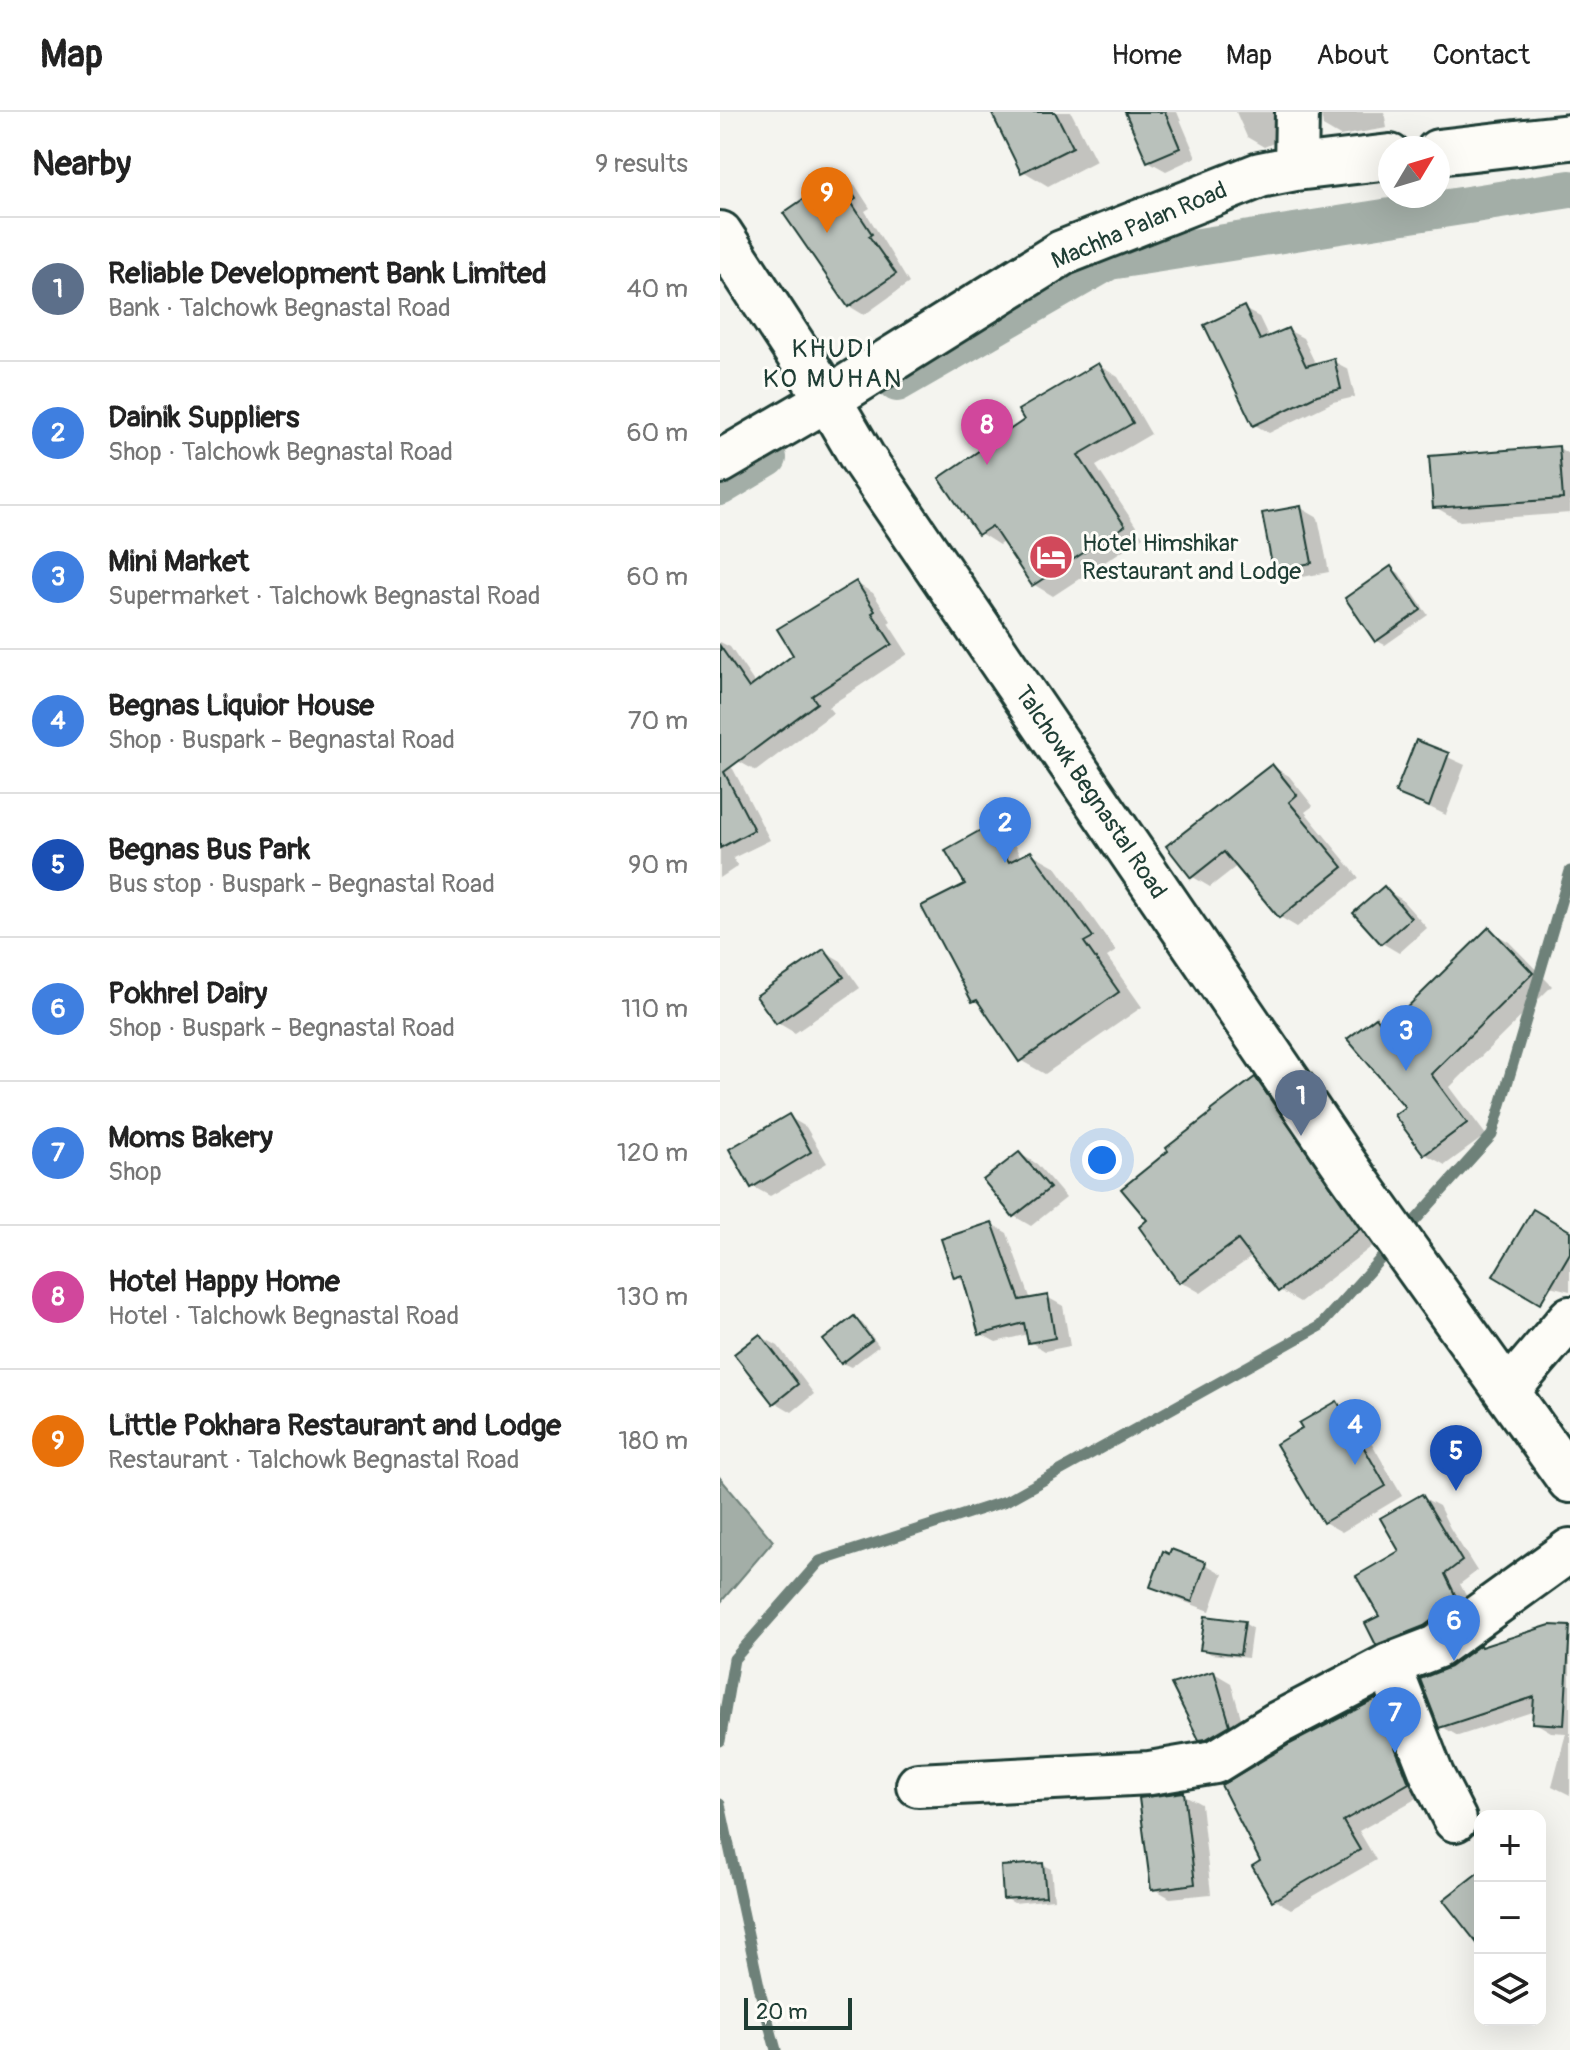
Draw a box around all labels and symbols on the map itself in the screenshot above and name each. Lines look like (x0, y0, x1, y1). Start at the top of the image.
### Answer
north arrow (1378, 136, 1450, 208)
pin: 9 (801, 167, 853, 233)
street label: Machha Palan Road (1047, 175, 1231, 275)
district label: KHUDI KO MUHAN (763, 333, 903, 395)
pin: 8 (961, 399, 1013, 465)
place label: Hotel Himshikar Restaurant and Lodge (1082, 529, 1301, 586)
hotel icon: Hotel Himshikar Restaurant and Lodge (1027, 533, 1075, 581)
street label: Talchowk Begnastal Road (1008, 680, 1173, 904)
pin: 2 (979, 797, 1031, 863)
pin: 3 (1380, 1005, 1432, 1071)
pin: 1 (1275, 1070, 1327, 1136)
your location (1082, 1140, 1122, 1180)
pin: 4 (1329, 1399, 1381, 1465)
pin: 5 (1430, 1425, 1482, 1491)
pin: 6 (1428, 1595, 1480, 1661)
pin: 7 (1369, 1687, 1421, 1753)
scale bar (744, 1994, 852, 2030)

